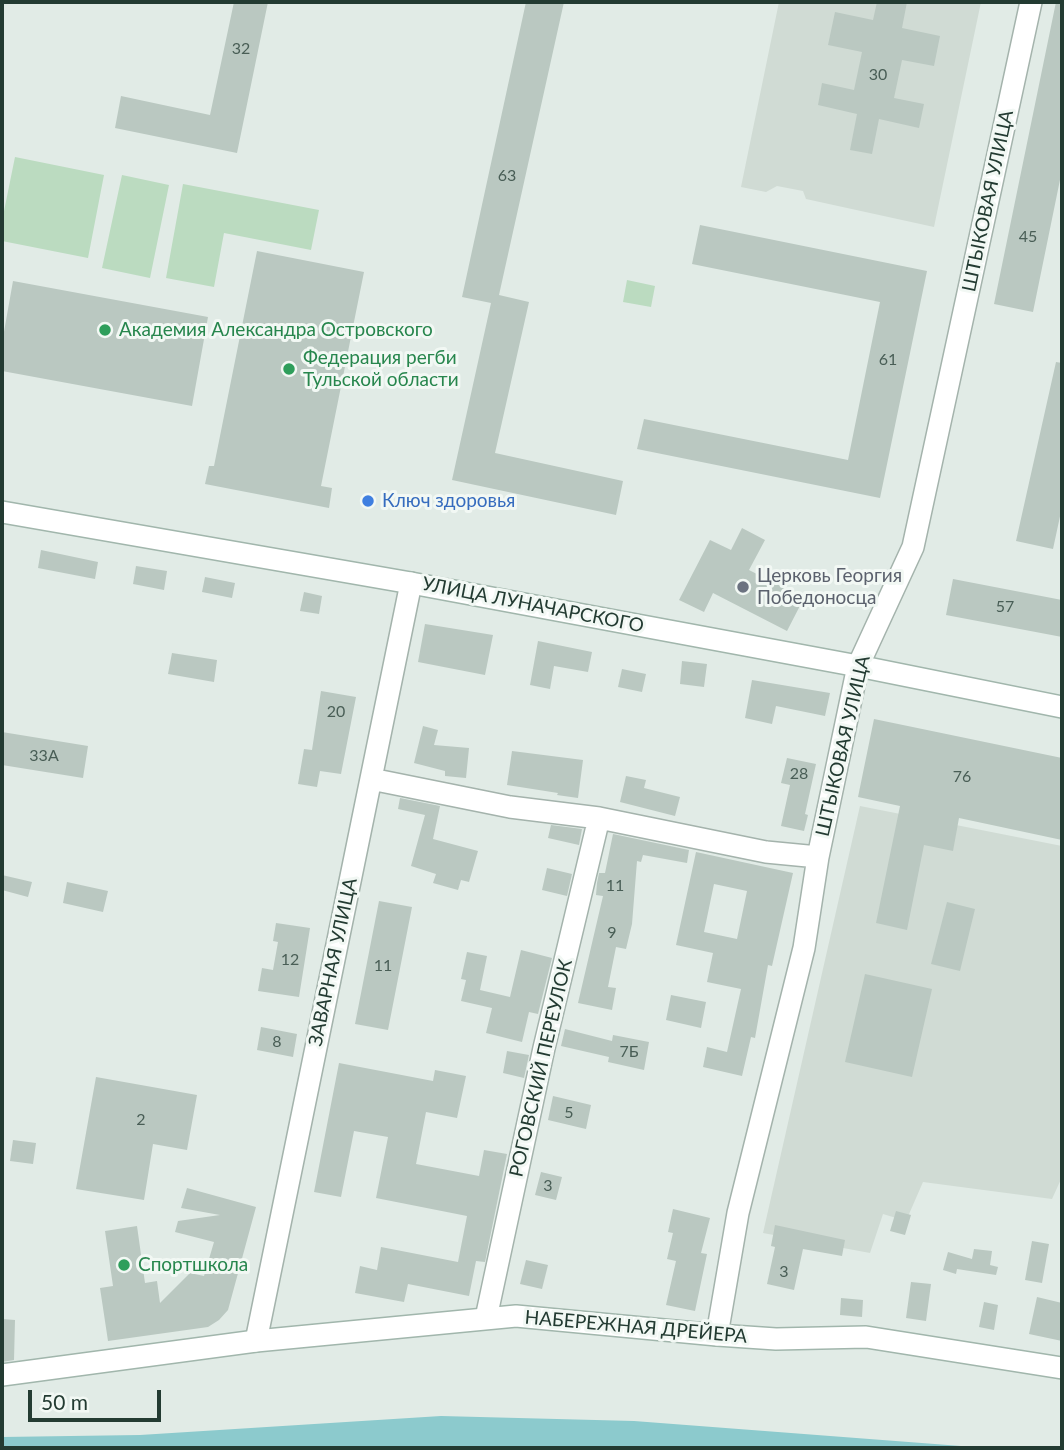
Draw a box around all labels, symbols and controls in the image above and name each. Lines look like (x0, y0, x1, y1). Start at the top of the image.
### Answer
house number: 32 (232, 39, 250, 59)
house number: 30 (869, 65, 887, 85)
street label: ШТЫКОВАЯ УЛИЦА (958, 108, 1018, 294)
house number: 63 (498, 166, 516, 186)
house number: 45 (1019, 227, 1037, 247)
place label: Академия Александра Островского (119, 319, 433, 341)
marker: Академия Александра Островского (97, 322, 113, 338)
place label: Федерация регби Тульской области (303, 347, 459, 391)
house number: 61 (879, 350, 897, 370)
marker: Федерация регби Тульской области (281, 361, 297, 377)
place label: Ключ здоровья (382, 490, 515, 512)
marker: Ключ здоровья (360, 493, 376, 509)
place label: Церковь Георгия Победоносца (757, 565, 902, 609)
street label: УЛИЦА ЛУНАЧАРСКОГО (420, 572, 646, 638)
marker: Церковь Георгия Победоносца (735, 579, 751, 595)
house number: 57 (996, 597, 1014, 617)
street label: ШТЫКОВАЯ УЛИЦА (811, 653, 875, 839)
house number: 20 (327, 702, 345, 722)
house number: 33А (29, 746, 59, 766)
house number: 28 (790, 764, 808, 784)
house number: 76 (953, 767, 971, 787)
street label: ЗАВАРНАЯ УЛИЦА (304, 876, 362, 1048)
house number: 11 (606, 876, 624, 896)
house number: 9 (607, 923, 617, 943)
house number: 12 (281, 950, 299, 970)
house number: 11 (374, 956, 392, 976)
street label: РОГОВСКИЙ ПЕРЕУЛОК (505, 957, 577, 1179)
house number: 8 (272, 1032, 282, 1052)
house number: 7Б (619, 1042, 639, 1062)
house number: 5 (564, 1103, 574, 1123)
house number: 2 (136, 1110, 146, 1130)
house number: 3 (543, 1176, 553, 1196)
place label: Спортшкола (138, 1254, 248, 1276)
marker: Спортшкола (116, 1257, 132, 1273)
house number: 3 (779, 1262, 789, 1282)
street label: НАБЕРЕЖНАЯ ДРЕЙЕРА (524, 1306, 748, 1348)
scale bar (32, 1376, 164, 1420)
text: 50 m (41, 1389, 88, 1414)

